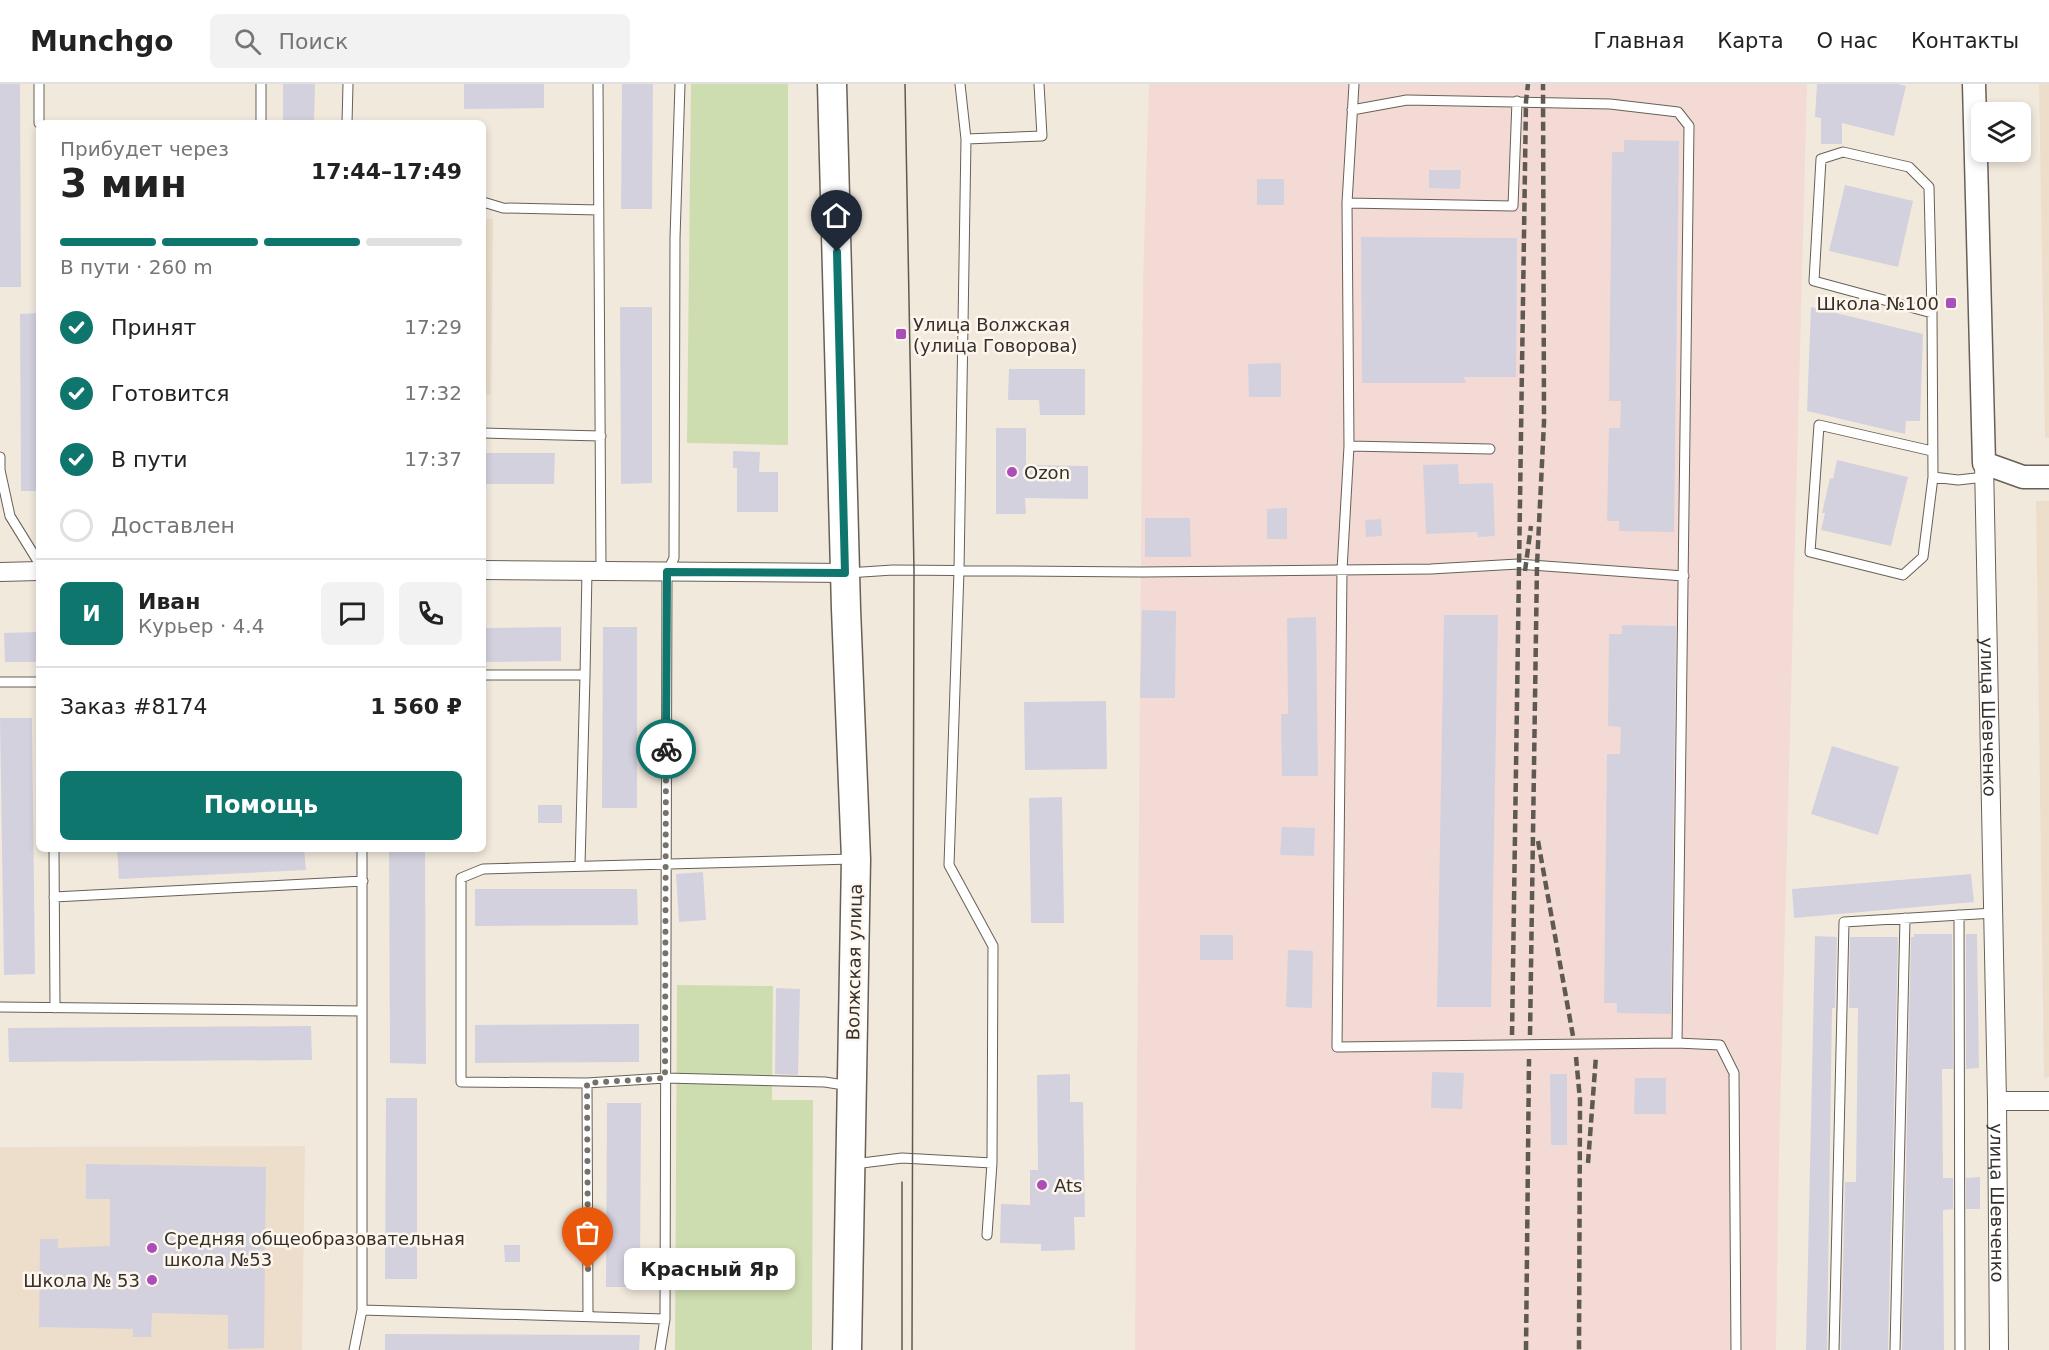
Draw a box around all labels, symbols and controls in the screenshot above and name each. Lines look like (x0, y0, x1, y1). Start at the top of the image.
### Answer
search box (210, 14, 630, 68)
text: Munchgo (30, 25, 174, 58)
icon: search (231, 25, 264, 58)
text: Поиск (279, 29, 348, 54)
text: Главная (1594, 29, 1684, 53)
text: Карта (1717, 29, 1784, 53)
text: О нас (1817, 29, 1878, 53)
text: Контакты (1911, 29, 2019, 53)
map controls (1971, 102, 2031, 162)
button: layers (1971, 102, 2031, 162)
text: Прибудет через (60, 137, 229, 161)
text: 17:44–17:49 (311, 159, 462, 184)
text: 3 мин (60, 161, 187, 206)
pin (811, 190, 862, 252)
icon: home (820, 199, 853, 232)
text: В пути · 260 m (60, 255, 213, 279)
place label: Школа №100 (1817, 293, 1939, 314)
marker: Школа №100 (1944, 296, 1958, 310)
icon: check (60, 311, 93, 344)
place label: Улица Волжская (улица Говорова) (913, 314, 1078, 356)
text: Принят (111, 315, 196, 340)
text: 17:29 (404, 315, 462, 339)
marker: Улица Волжская (улица Говорова) (894, 327, 908, 341)
icon: check (60, 377, 93, 410)
text: Готовится (111, 381, 230, 406)
text: 17:32 (404, 381, 462, 405)
icon: check (60, 443, 93, 476)
text: В пути (111, 447, 188, 472)
text: 17:37 (404, 447, 462, 471)
place label: Ozon (1024, 462, 1070, 483)
marker: Ozon (1005, 465, 1019, 479)
text: Доставлен (111, 513, 235, 538)
button: chat (321, 582, 384, 645)
button: phone (399, 582, 462, 645)
text: Иван (138, 589, 200, 614)
text: И (82, 601, 101, 626)
text: Курьер · 4.4 (138, 614, 264, 638)
street label: улица Шевченко (1977, 637, 2001, 797)
text: Заказ #8174 (60, 694, 207, 719)
text: 1 560 ₽ (370, 694, 462, 719)
courier (636, 719, 696, 779)
icon: bike (650, 733, 683, 766)
button: Помощь (60, 771, 462, 840)
street label: Волжская улица (842, 884, 866, 1040)
street label: улица Шевченко (1987, 1123, 2009, 1283)
place label: Ats (1054, 1175, 1082, 1196)
marker: Ats (1035, 1178, 1049, 1192)
pin (562, 1207, 613, 1269)
icon: bag (571, 1216, 604, 1249)
place label: Средняя общеобразовательная школа №53 (164, 1228, 465, 1270)
marker: Средняя общеобразовательная школа №53 (145, 1241, 159, 1255)
callout: Красный Яр (624, 1248, 795, 1290)
text: Красный Яр (640, 1257, 779, 1281)
place label: Школа № 53 (23, 1270, 140, 1291)
marker: Школа № 53 (145, 1273, 159, 1287)

